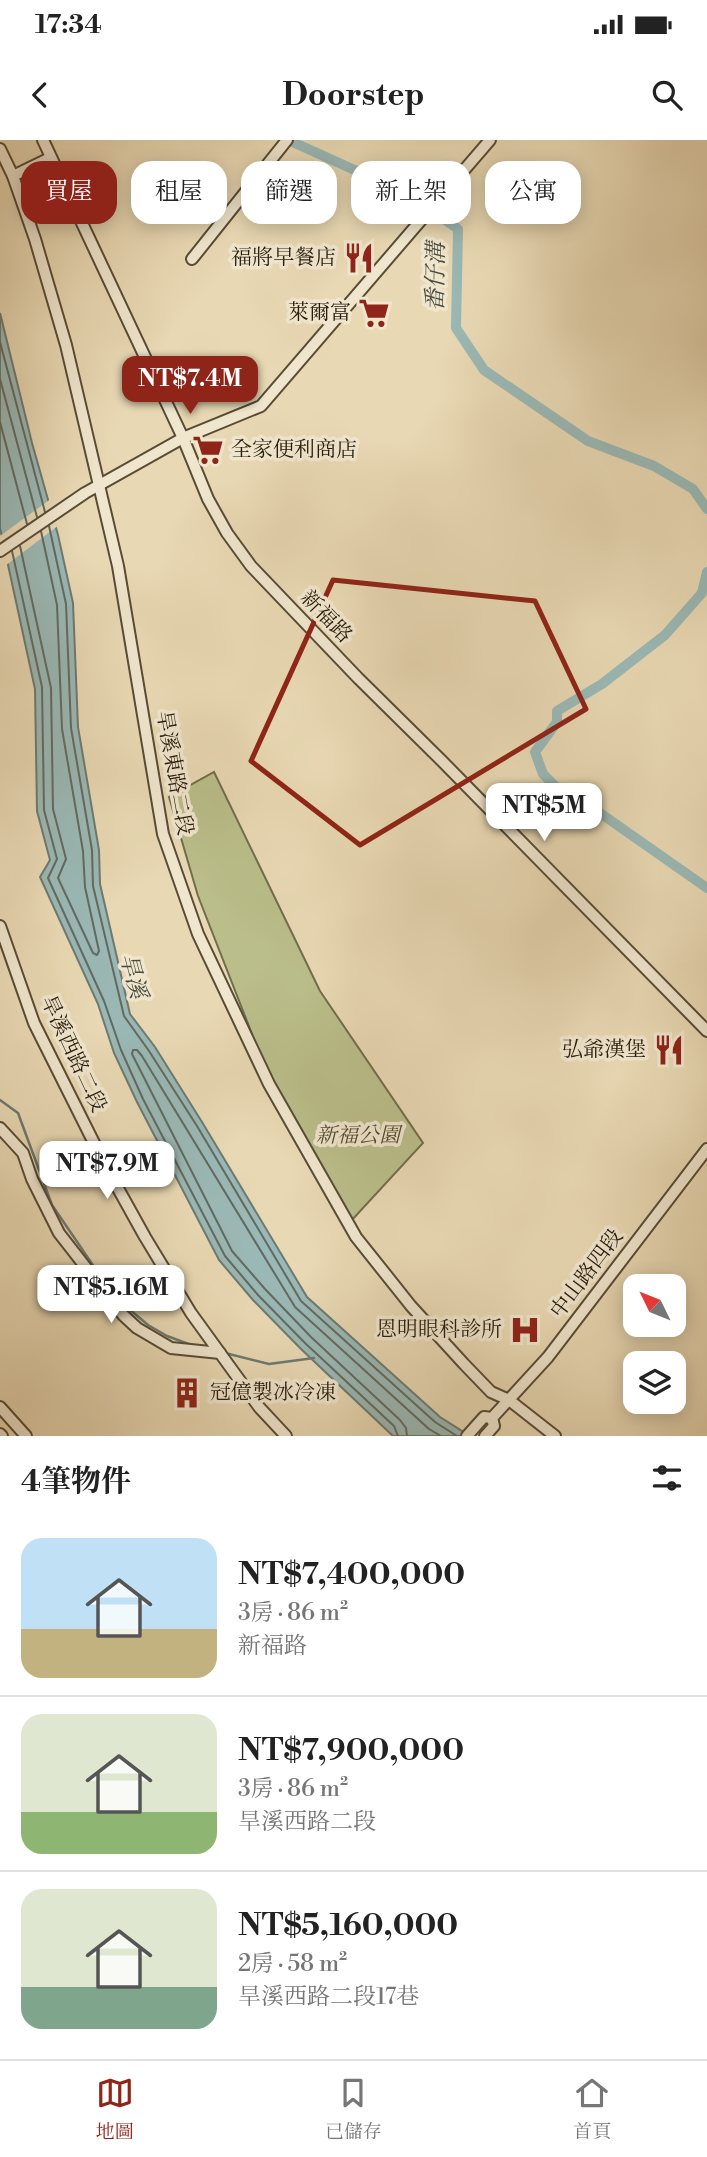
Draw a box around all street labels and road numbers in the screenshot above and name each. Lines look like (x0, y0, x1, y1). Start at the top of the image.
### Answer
street label: 新福路 (295, 585, 357, 649)
street label: 旱溪東路二段 (150, 709, 198, 837)
street label: 旱溪西路二段 (35, 991, 111, 1117)
street label: 中山路四段 (545, 1224, 629, 1324)

